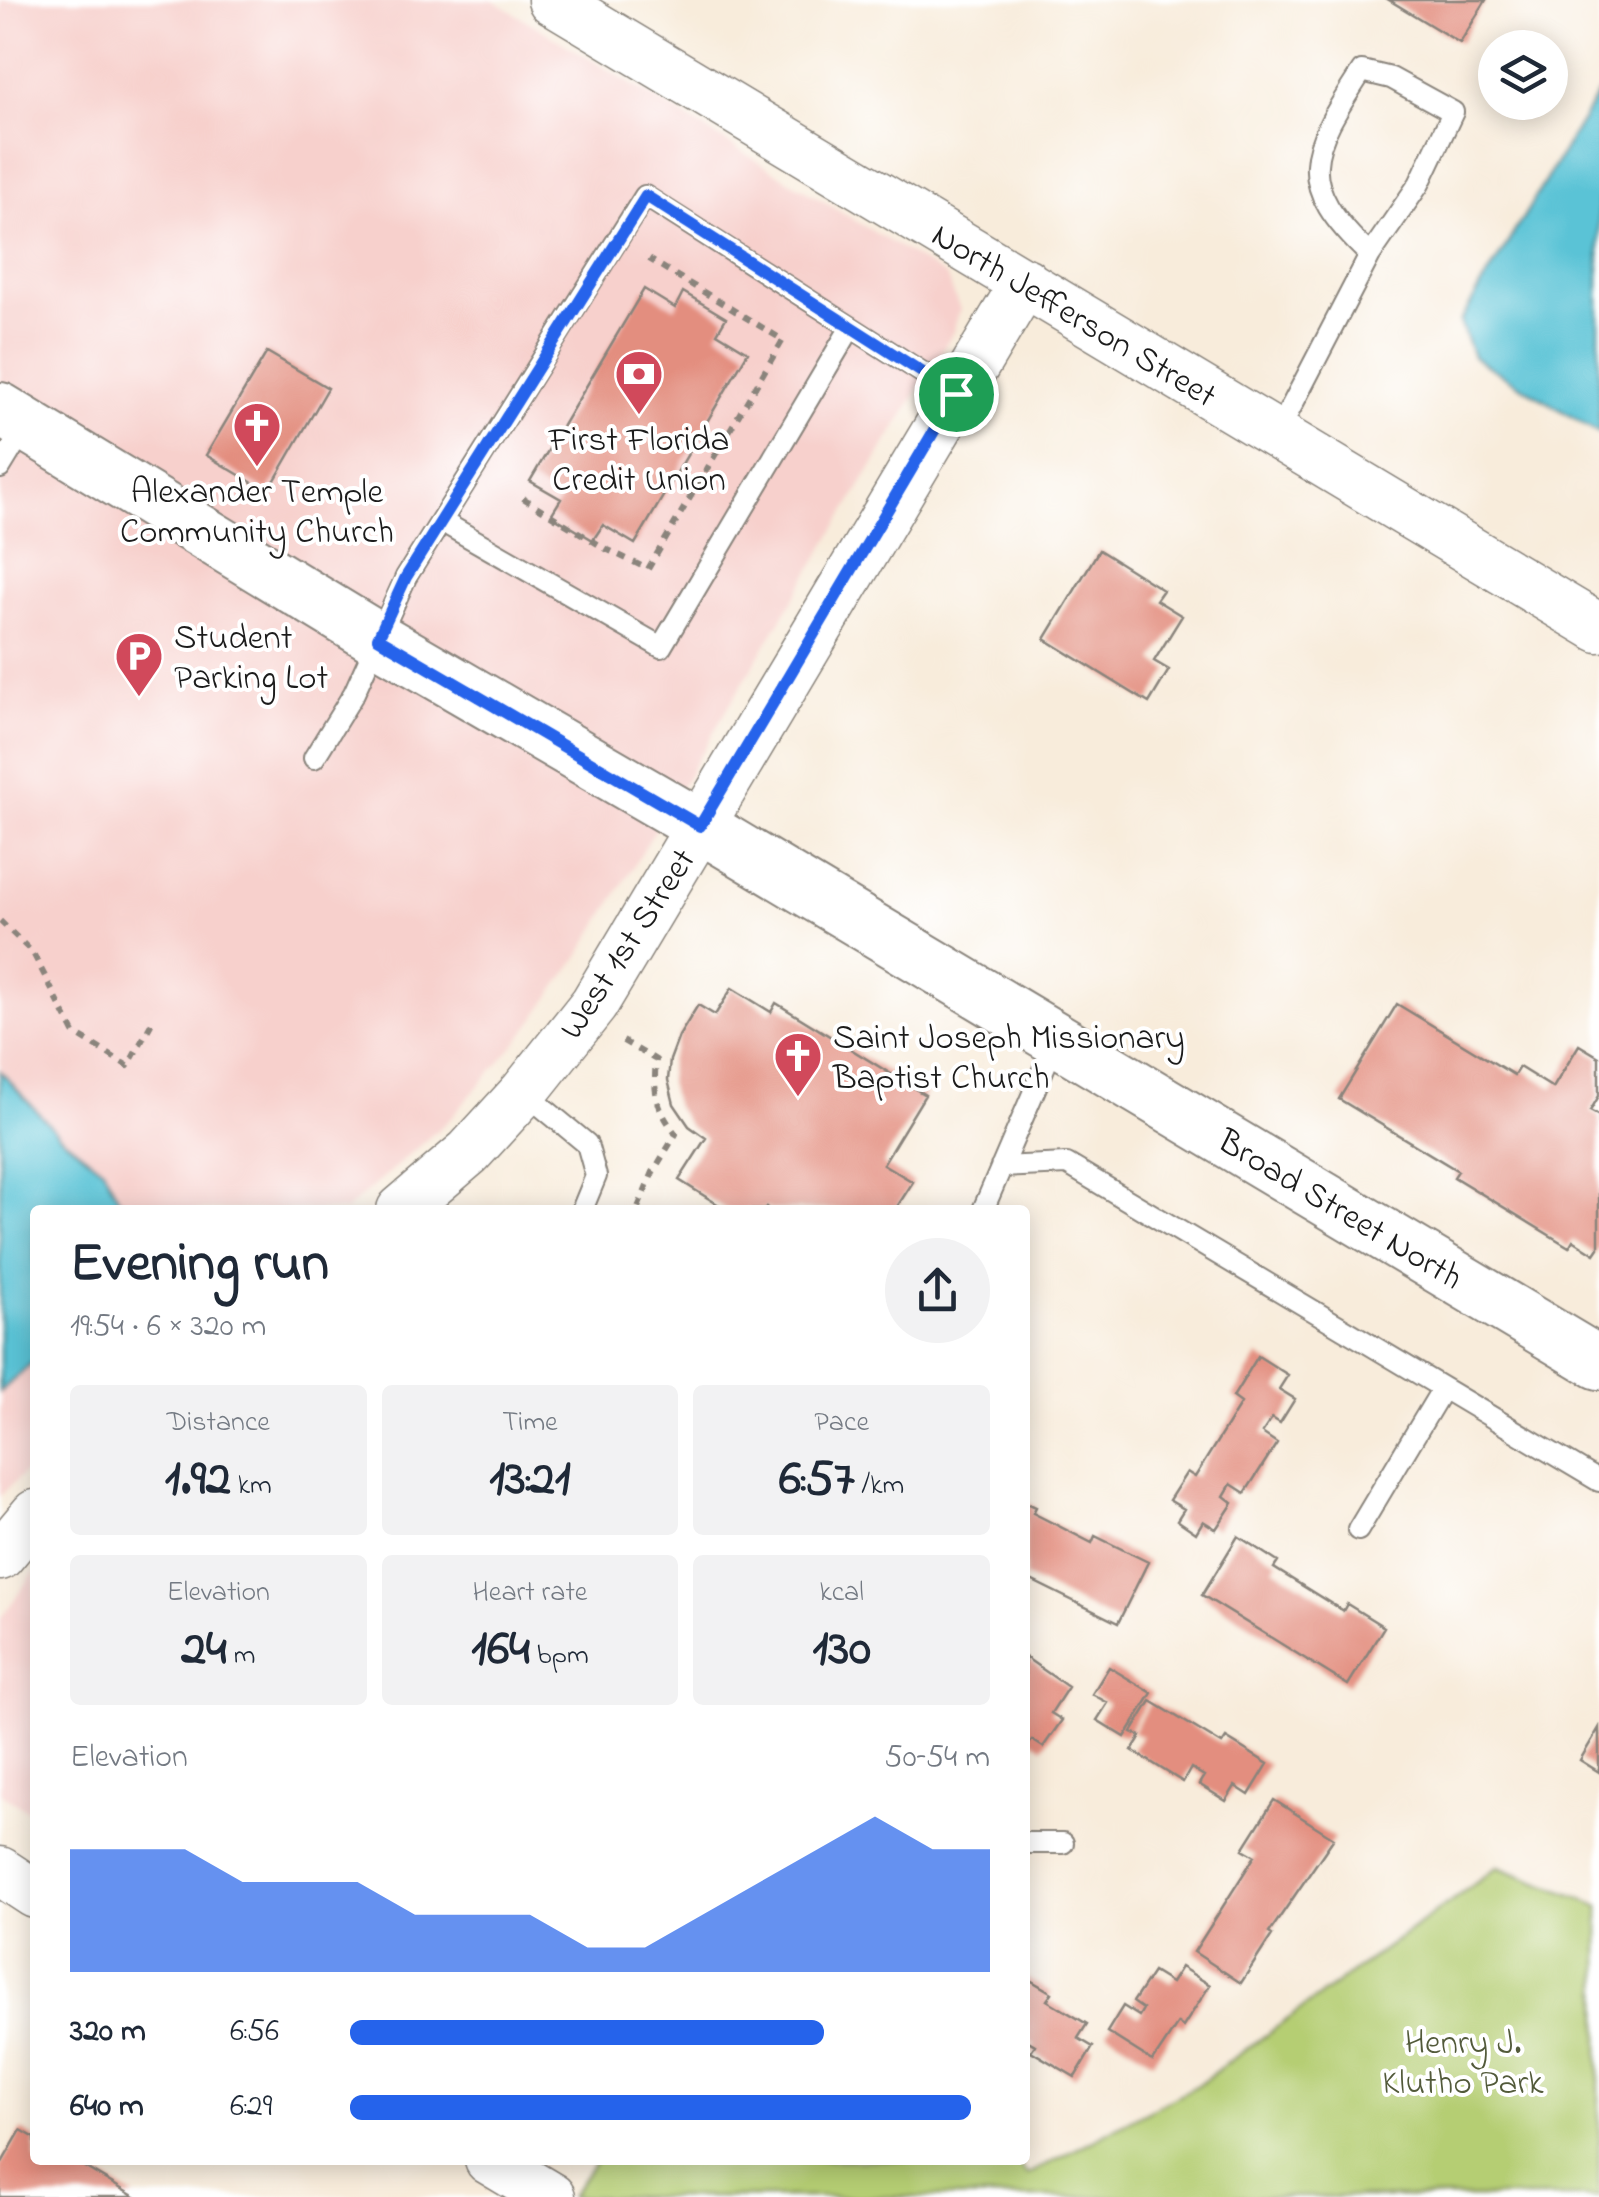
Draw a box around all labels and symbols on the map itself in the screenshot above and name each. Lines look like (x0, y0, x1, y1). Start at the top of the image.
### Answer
street label: North Jefferson Street (921, 212, 1226, 423)
bank icon: First Florida Credit Union (613, 348, 665, 416)
pin (914, 352, 999, 437)
church icon: Alexander Temple Community Church (231, 400, 283, 468)
place label: First Florida Credit Union (548, 416, 729, 507)
place label: Alexander Temple Community Church (120, 468, 394, 559)
place label: Student Parking Lot (174, 614, 328, 705)
parking icon: Student Parking Lot (113, 630, 165, 698)
street label: West 1st Street (548, 839, 710, 1051)
place label: Saint Joseph Missionary Baptist Church (832, 1014, 1185, 1105)
church icon: Saint Joseph Missionary Baptist Church (772, 1030, 824, 1098)
street label: Broad Street North (1206, 1117, 1471, 1304)
park label: Henry J. Klutho Park (1382, 2019, 1544, 2110)

